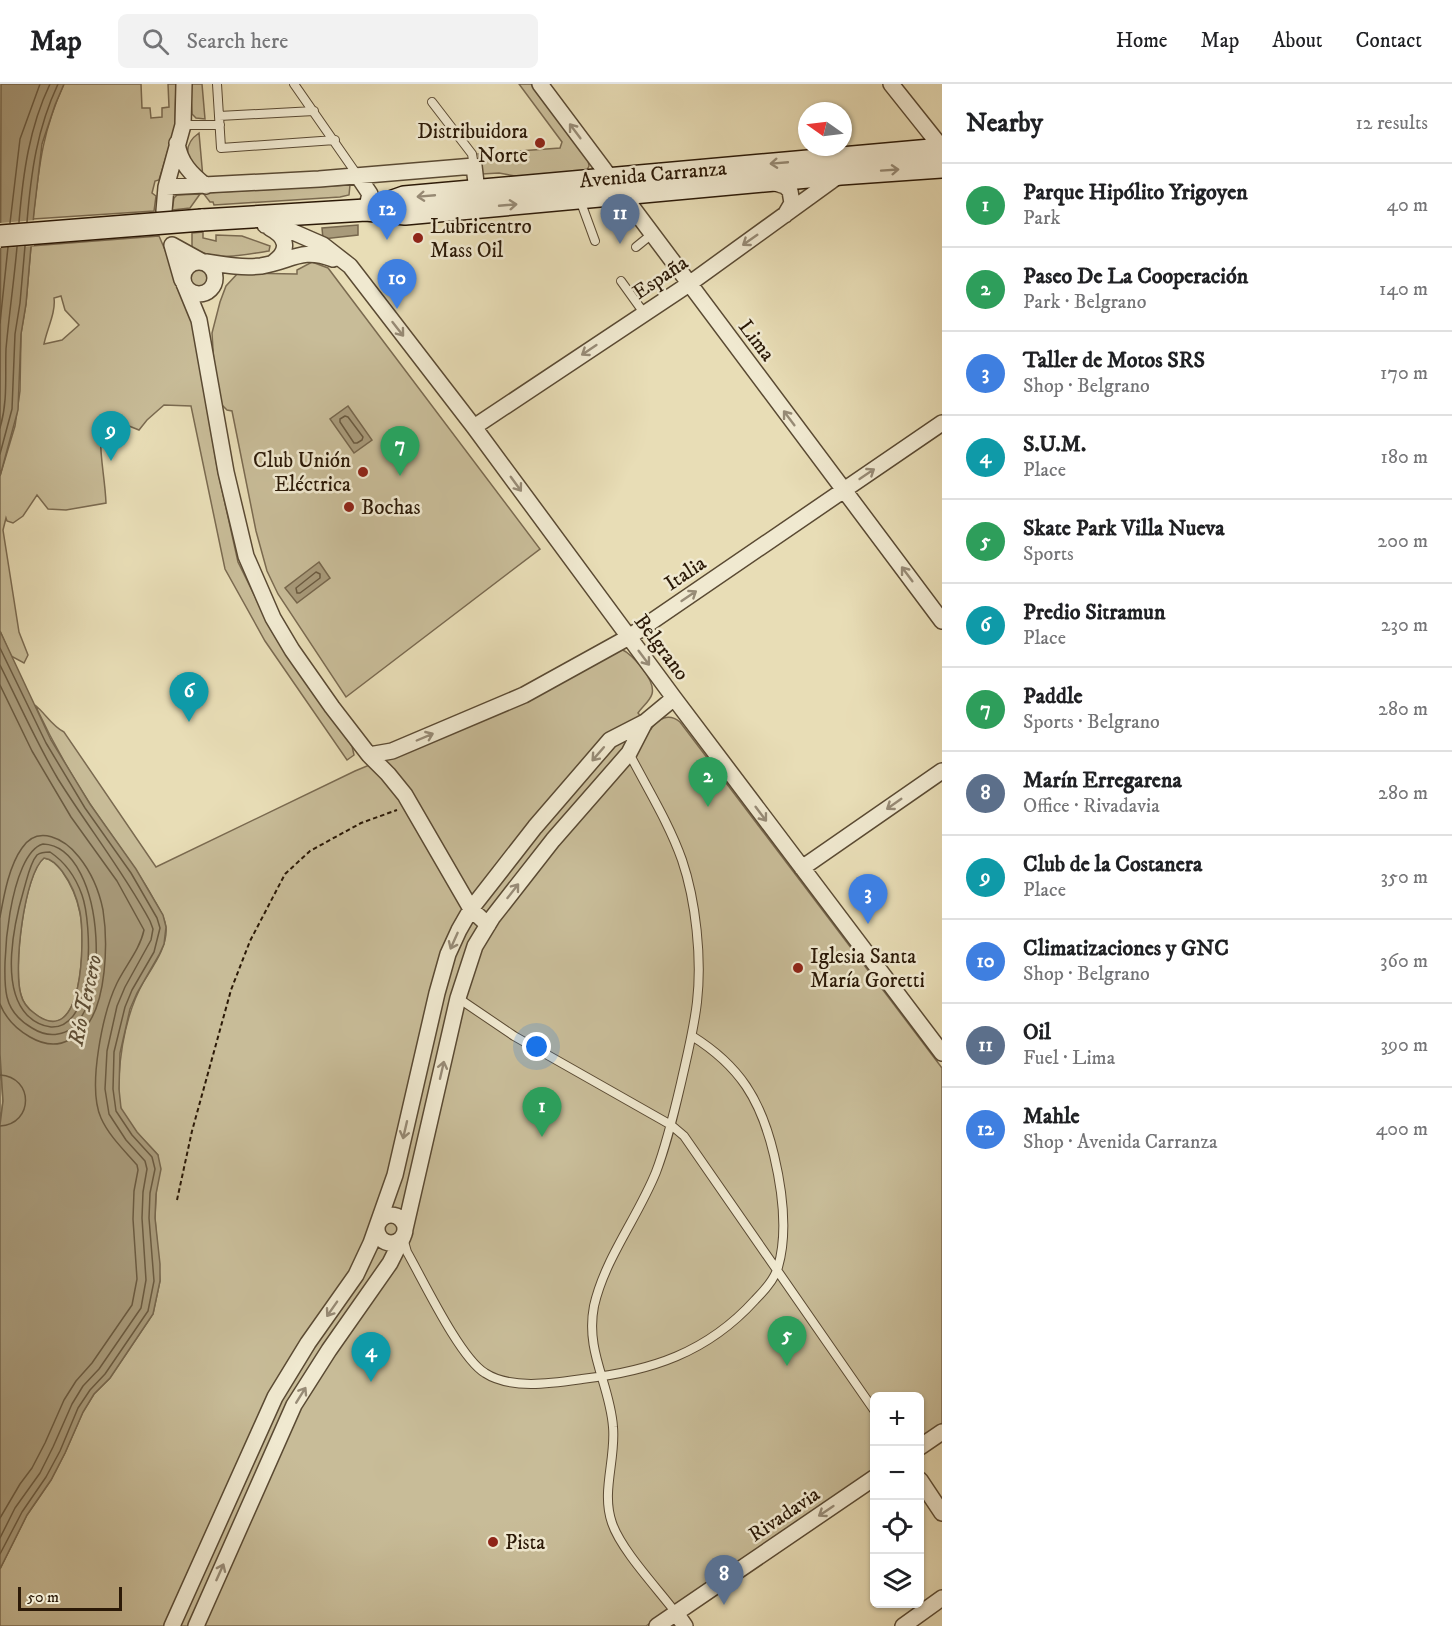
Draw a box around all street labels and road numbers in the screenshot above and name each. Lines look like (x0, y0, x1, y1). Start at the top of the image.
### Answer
street label: Avenida Carranza (578, 156, 728, 194)
street label: España (628, 250, 693, 306)
street label: Lima (732, 315, 780, 367)
street label: Italia (660, 551, 711, 597)
street label: Belgrano (628, 609, 695, 686)
street label: Rivadavia (744, 1482, 825, 1548)

